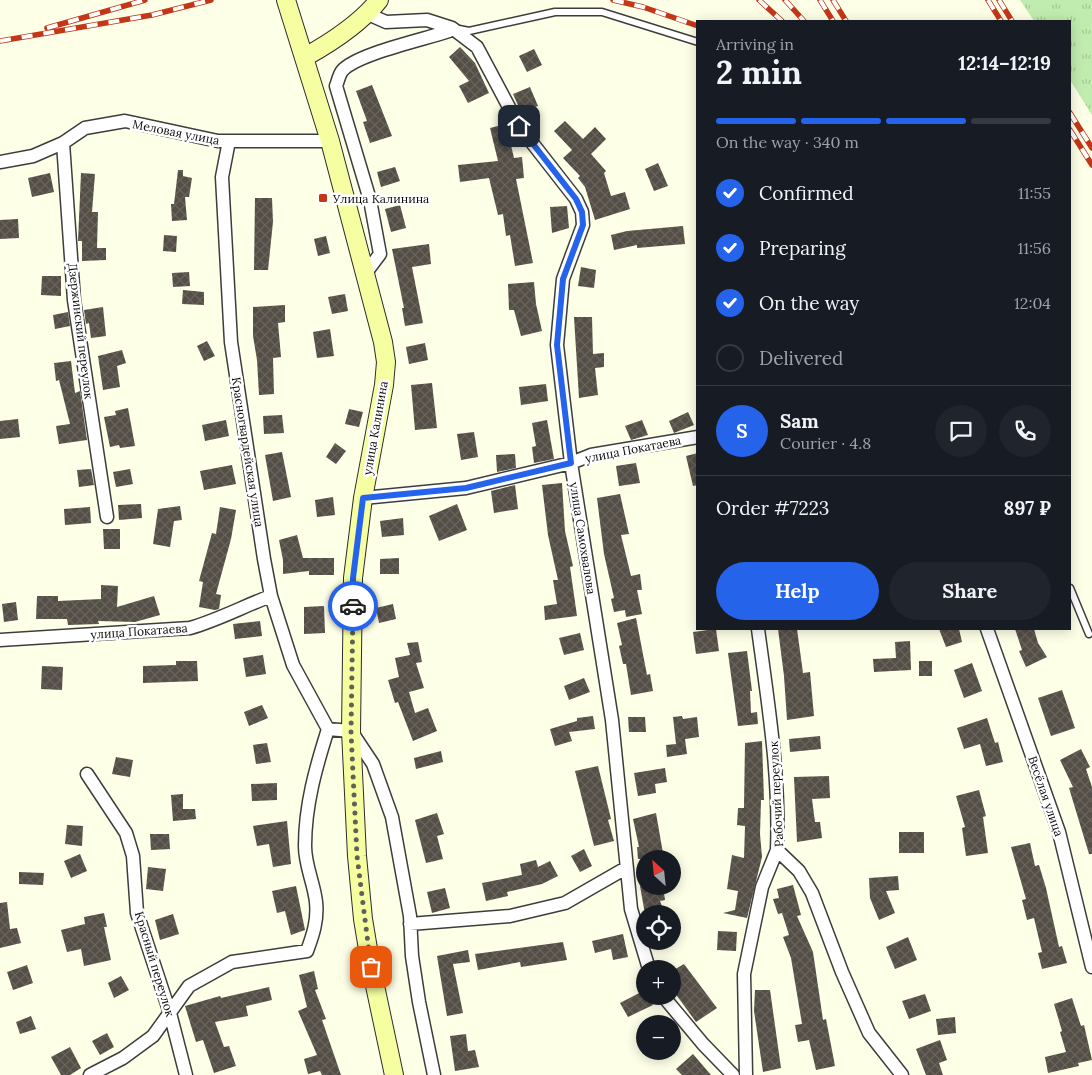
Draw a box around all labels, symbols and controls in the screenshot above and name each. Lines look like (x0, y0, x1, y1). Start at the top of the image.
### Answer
text: Arriving in (716, 34, 794, 54)
text: 12:14–12:19 (958, 51, 1051, 75)
text: 2 min (716, 52, 802, 93)
pin (498, 105, 540, 147)
icon: home (505, 112, 533, 140)
street label: Меловая улица (131, 116, 221, 148)
text: On the way · 340 m (716, 132, 859, 152)
icon: check (716, 179, 744, 207)
text: Confirmed (759, 181, 854, 205)
text: 11:55 (1018, 183, 1051, 203)
place label: Улица Калинина (332, 191, 429, 206)
marker: Улица Калинина (317, 192, 329, 204)
icon: check (716, 234, 744, 262)
text: Preparing (759, 236, 846, 260)
text: 11:56 (1017, 238, 1051, 258)
street label: Дзержинский переулок (65, 262, 97, 401)
icon: check (716, 289, 744, 317)
text: On the way (759, 291, 859, 315)
text: 12:04 (1014, 293, 1051, 313)
text: Delivered (759, 346, 843, 370)
street label: Красногвардейская улица (229, 376, 267, 528)
street label: улица Калинина (359, 380, 391, 476)
button: chat (935, 405, 987, 457)
button: phone (999, 405, 1051, 457)
text: Sam (780, 409, 819, 433)
text: S (736, 419, 748, 443)
street label: улица Покатаева (584, 432, 682, 466)
text: Courier · 4.8 (780, 433, 871, 453)
street label: улица Самохвалова (567, 481, 599, 595)
text: Order #7223 (716, 496, 829, 520)
text: 897 ₽ (1004, 496, 1051, 520)
button: Help (716, 562, 879, 620)
button: Share (889, 562, 1051, 620)
courier (328, 581, 378, 631)
icon: car (339, 592, 367, 620)
street label: улица Покатаева (90, 620, 188, 642)
street label: Рабочий переулок (766, 740, 786, 847)
street label: Весёлая улица (1025, 754, 1067, 838)
north arrow (636, 850, 681, 895)
map controls (636, 850, 681, 1060)
button: locate (636, 905, 681, 950)
street label: Красный переулок (132, 910, 178, 1019)
pin (350, 946, 392, 988)
icon: bag (357, 953, 385, 981)
button: + (636, 960, 681, 1005)
button: − (636, 1015, 681, 1060)

